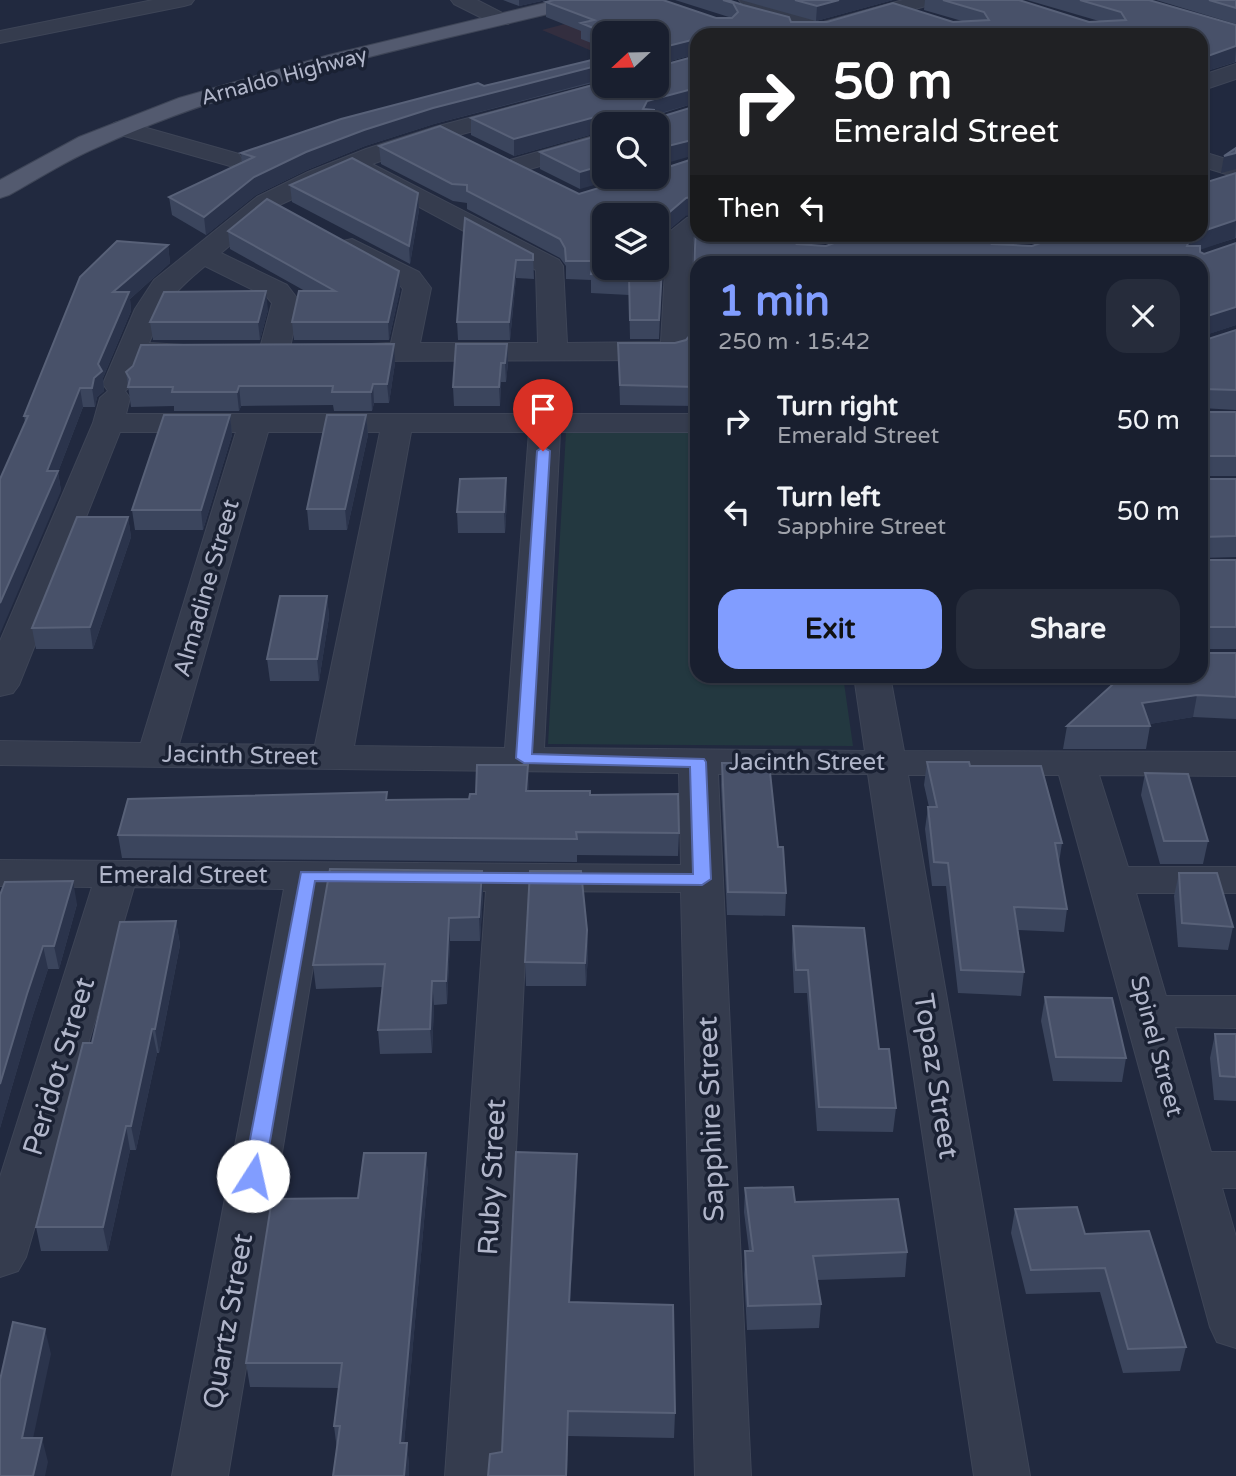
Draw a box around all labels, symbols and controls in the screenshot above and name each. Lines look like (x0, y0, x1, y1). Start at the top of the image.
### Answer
north arrow (592, 21, 668, 98)
map controls (592, 21, 669, 280)
street label: Arnaldo Highway (198, 42, 370, 111)
text: 50 m (833, 53, 952, 112)
icon: right (718, 56, 809, 147)
button: search (592, 112, 669, 189)
text: Emerald Street (833, 113, 1059, 151)
icon: left (794, 189, 832, 227)
text: Then (718, 193, 780, 224)
button: layers (592, 203, 669, 280)
text: 1 min (718, 276, 830, 327)
button: close (1106, 279, 1180, 353)
text: 250 m · 15:42 (718, 328, 870, 356)
pin (513, 379, 573, 451)
icon: arrive (524, 390, 562, 428)
text: Turn right (777, 391, 898, 422)
icon: right (718, 402, 756, 440)
text: 50 m (1117, 405, 1180, 436)
text: Emerald Street (777, 422, 939, 450)
text: Turn left (777, 482, 880, 513)
icon: left (718, 493, 756, 531)
street label: Almadine Street (167, 496, 246, 680)
text: 50 m (1117, 496, 1180, 527)
text: Sapphire Street (777, 513, 946, 541)
button: Exit (718, 589, 942, 669)
button: Share (956, 589, 1180, 669)
street label: Jacinth Street (162, 740, 318, 771)
street label: Jacinth Street (729, 748, 885, 777)
street label: Emerald Street (98, 861, 268, 890)
street label: Spinel Street (1124, 972, 1189, 1120)
street label: Peridot Street (16, 973, 102, 1160)
street label: Topaz Street (906, 991, 966, 1162)
street label: Sapphire Street (690, 1015, 732, 1222)
street label: Ruby Street (471, 1098, 513, 1256)
position arrow (216, 1139, 290, 1213)
street label: Quartz Street (196, 1230, 260, 1412)

